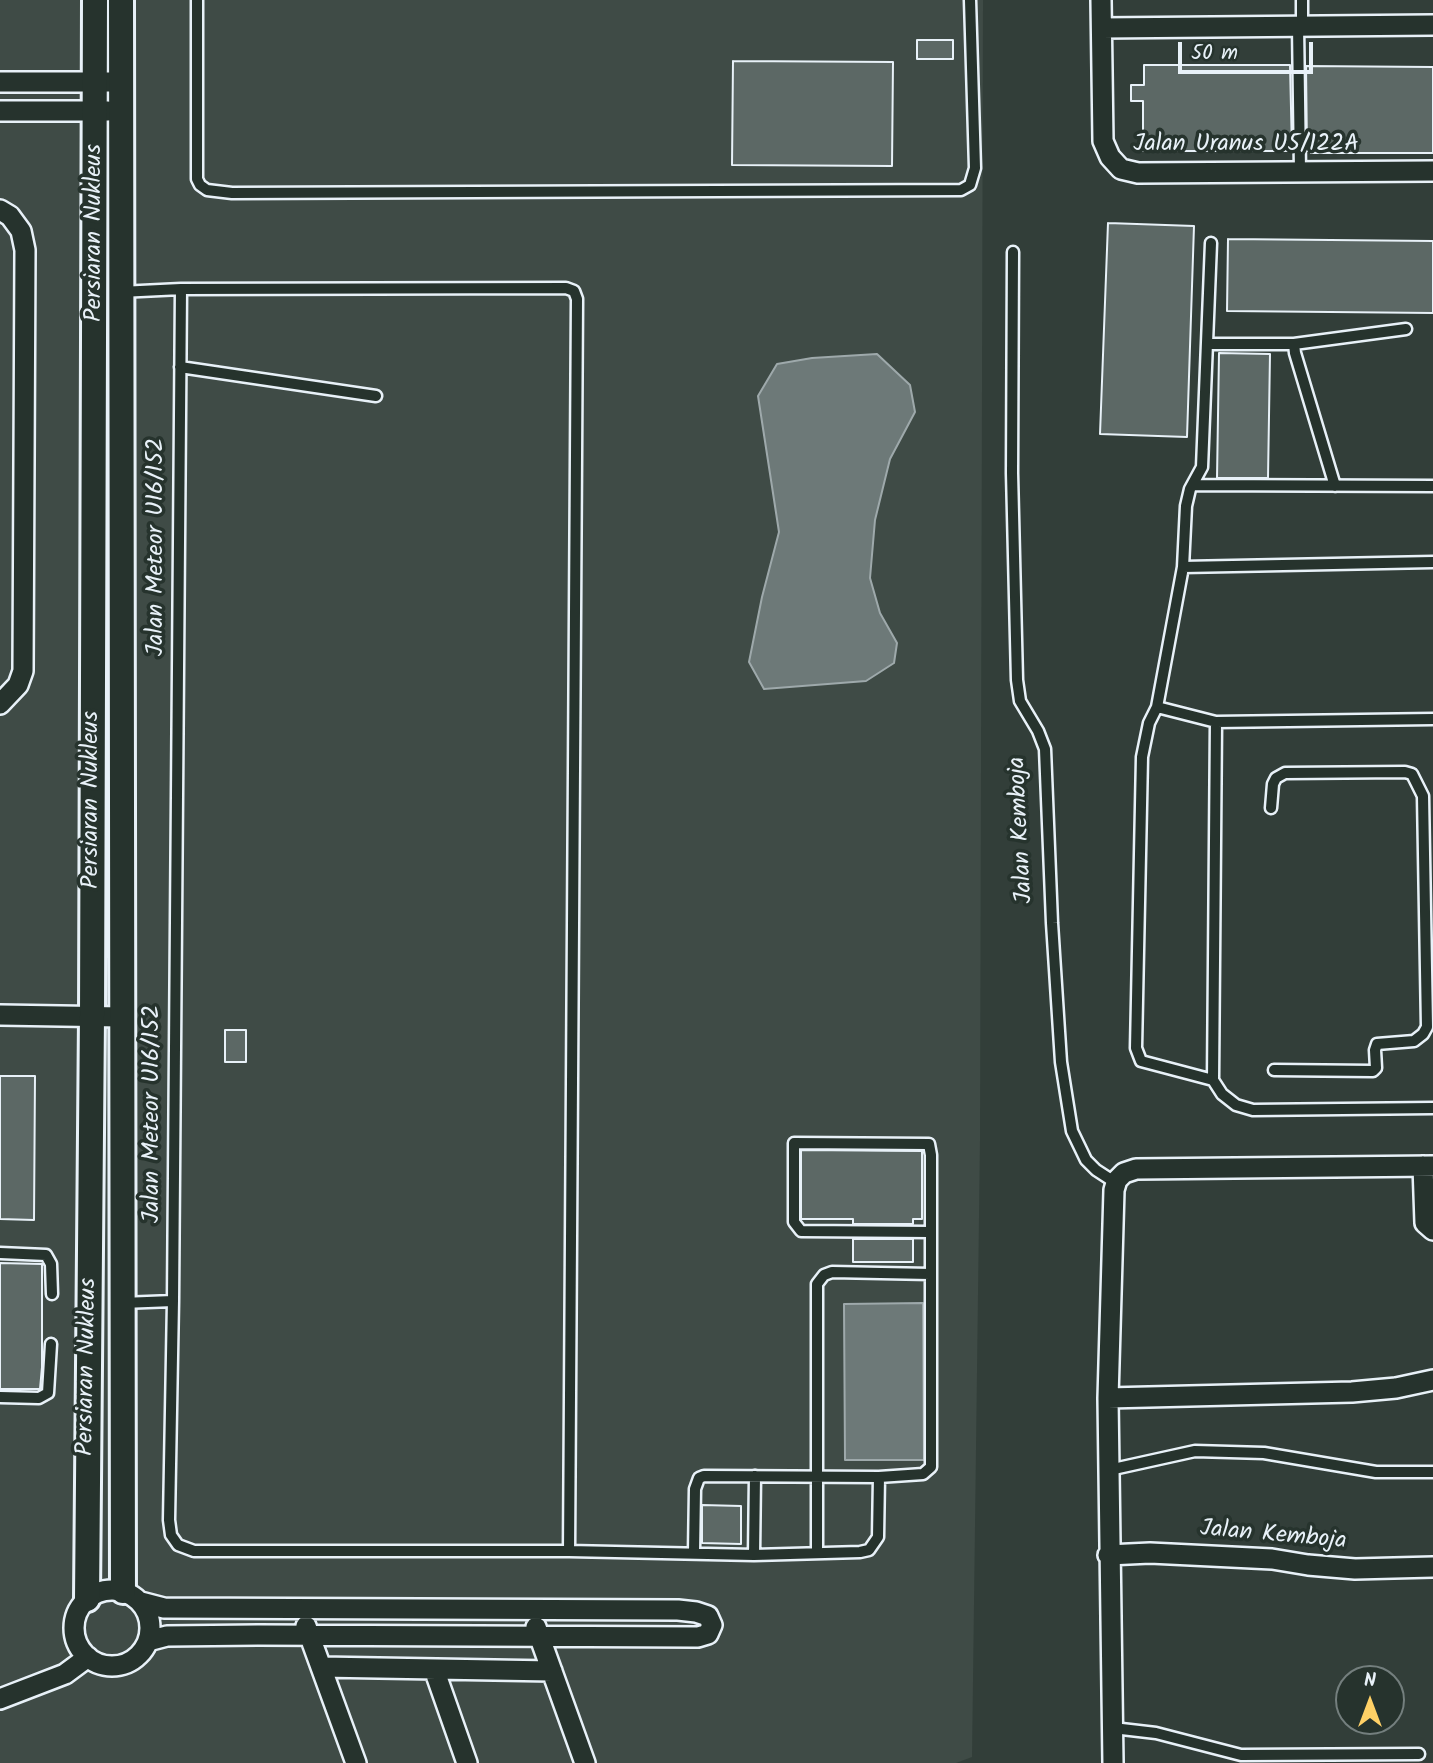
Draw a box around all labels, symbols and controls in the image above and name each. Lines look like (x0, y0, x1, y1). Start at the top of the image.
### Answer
scale bar (1181, 28, 1316, 72)
text: 50 m (1191, 37, 1238, 70)
street label: Jalan Uranus U5/122A (1133, 132, 1359, 160)
street label: Persiaran Nukleus (82, 144, 110, 322)
street label: Jalan Meteor U16/152 (144, 438, 172, 656)
street label: Persiaran Nukleus (79, 711, 107, 889)
street label: Jalan Kemboja (1005, 756, 1041, 904)
street label: Jalan Meteor U16/152 (140, 1005, 168, 1223)
street label: Persiaran Nukleus (73, 1278, 105, 1456)
street label: Jalan Kemboja (1199, 1516, 1347, 1558)
north arrow (1335, 1665, 1405, 1735)
text: N (1364, 1666, 1376, 1696)

